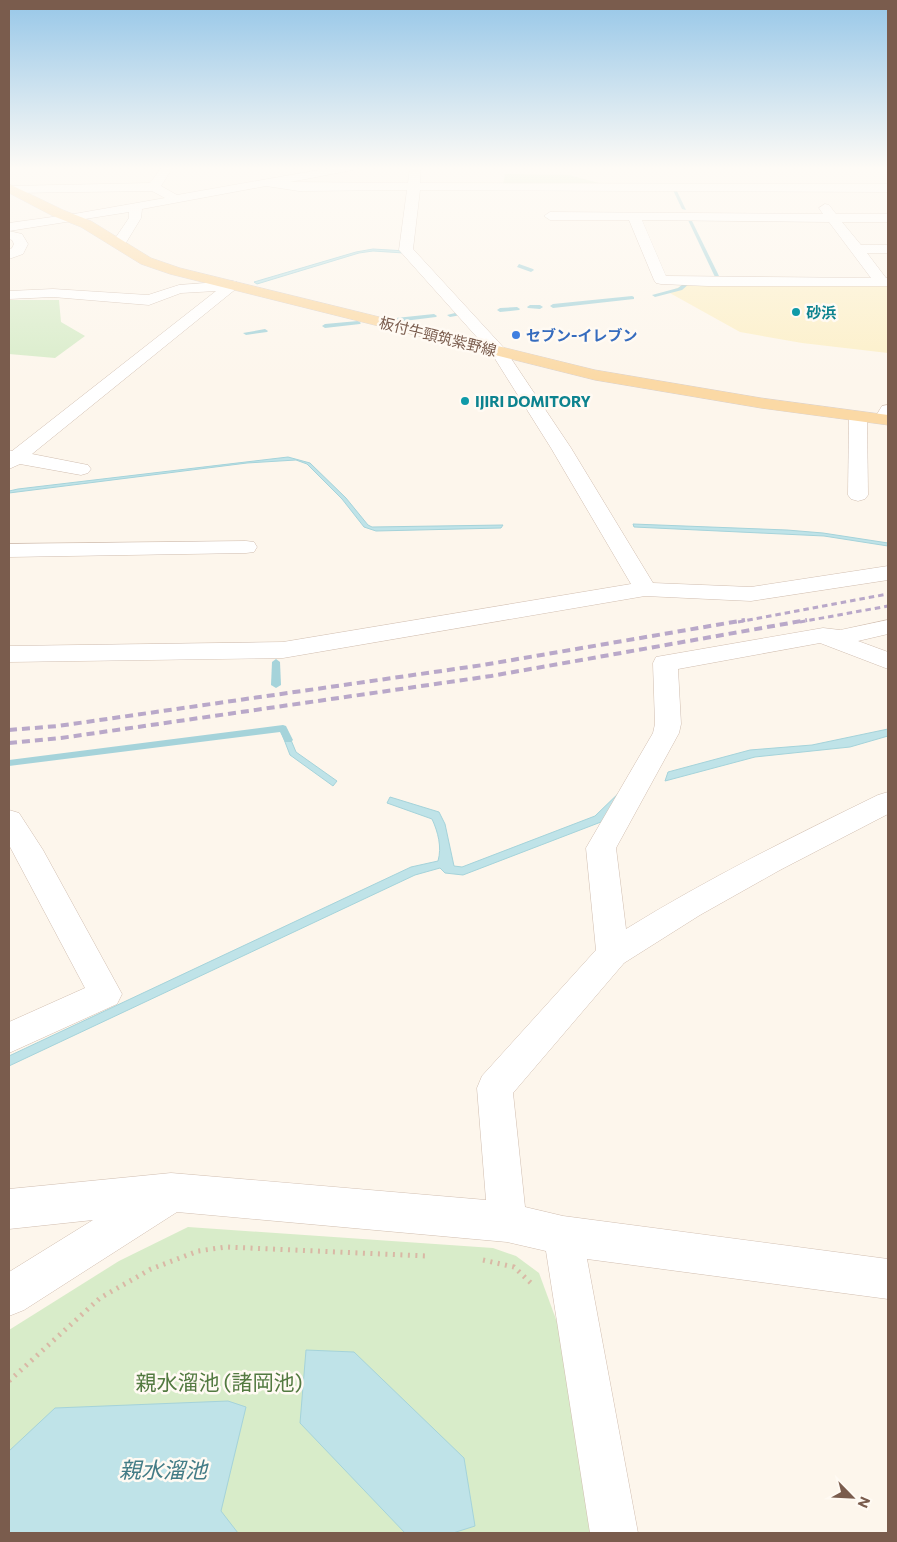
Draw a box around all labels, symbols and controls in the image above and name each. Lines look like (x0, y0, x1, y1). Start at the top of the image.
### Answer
place label: 砂浜 (806, 303, 837, 321)
marker: 砂浜 (790, 306, 802, 318)
street label: 板付牛頸筑紫野線 (378, 313, 498, 359)
place label: セブン-イレブン (526, 326, 637, 344)
marker: セブン-イレブン (510, 329, 522, 341)
place label: IJIRI DOMITORY (475, 392, 591, 410)
marker: IJIRI DOMITORY (459, 395, 471, 407)
park label: 親水溜池 (諸岡池) (135, 1369, 303, 1394)
water label: 親水溜池 (119, 1456, 209, 1483)
north arrow (827, 1472, 877, 1522)
text: N (854, 1494, 874, 1511)

